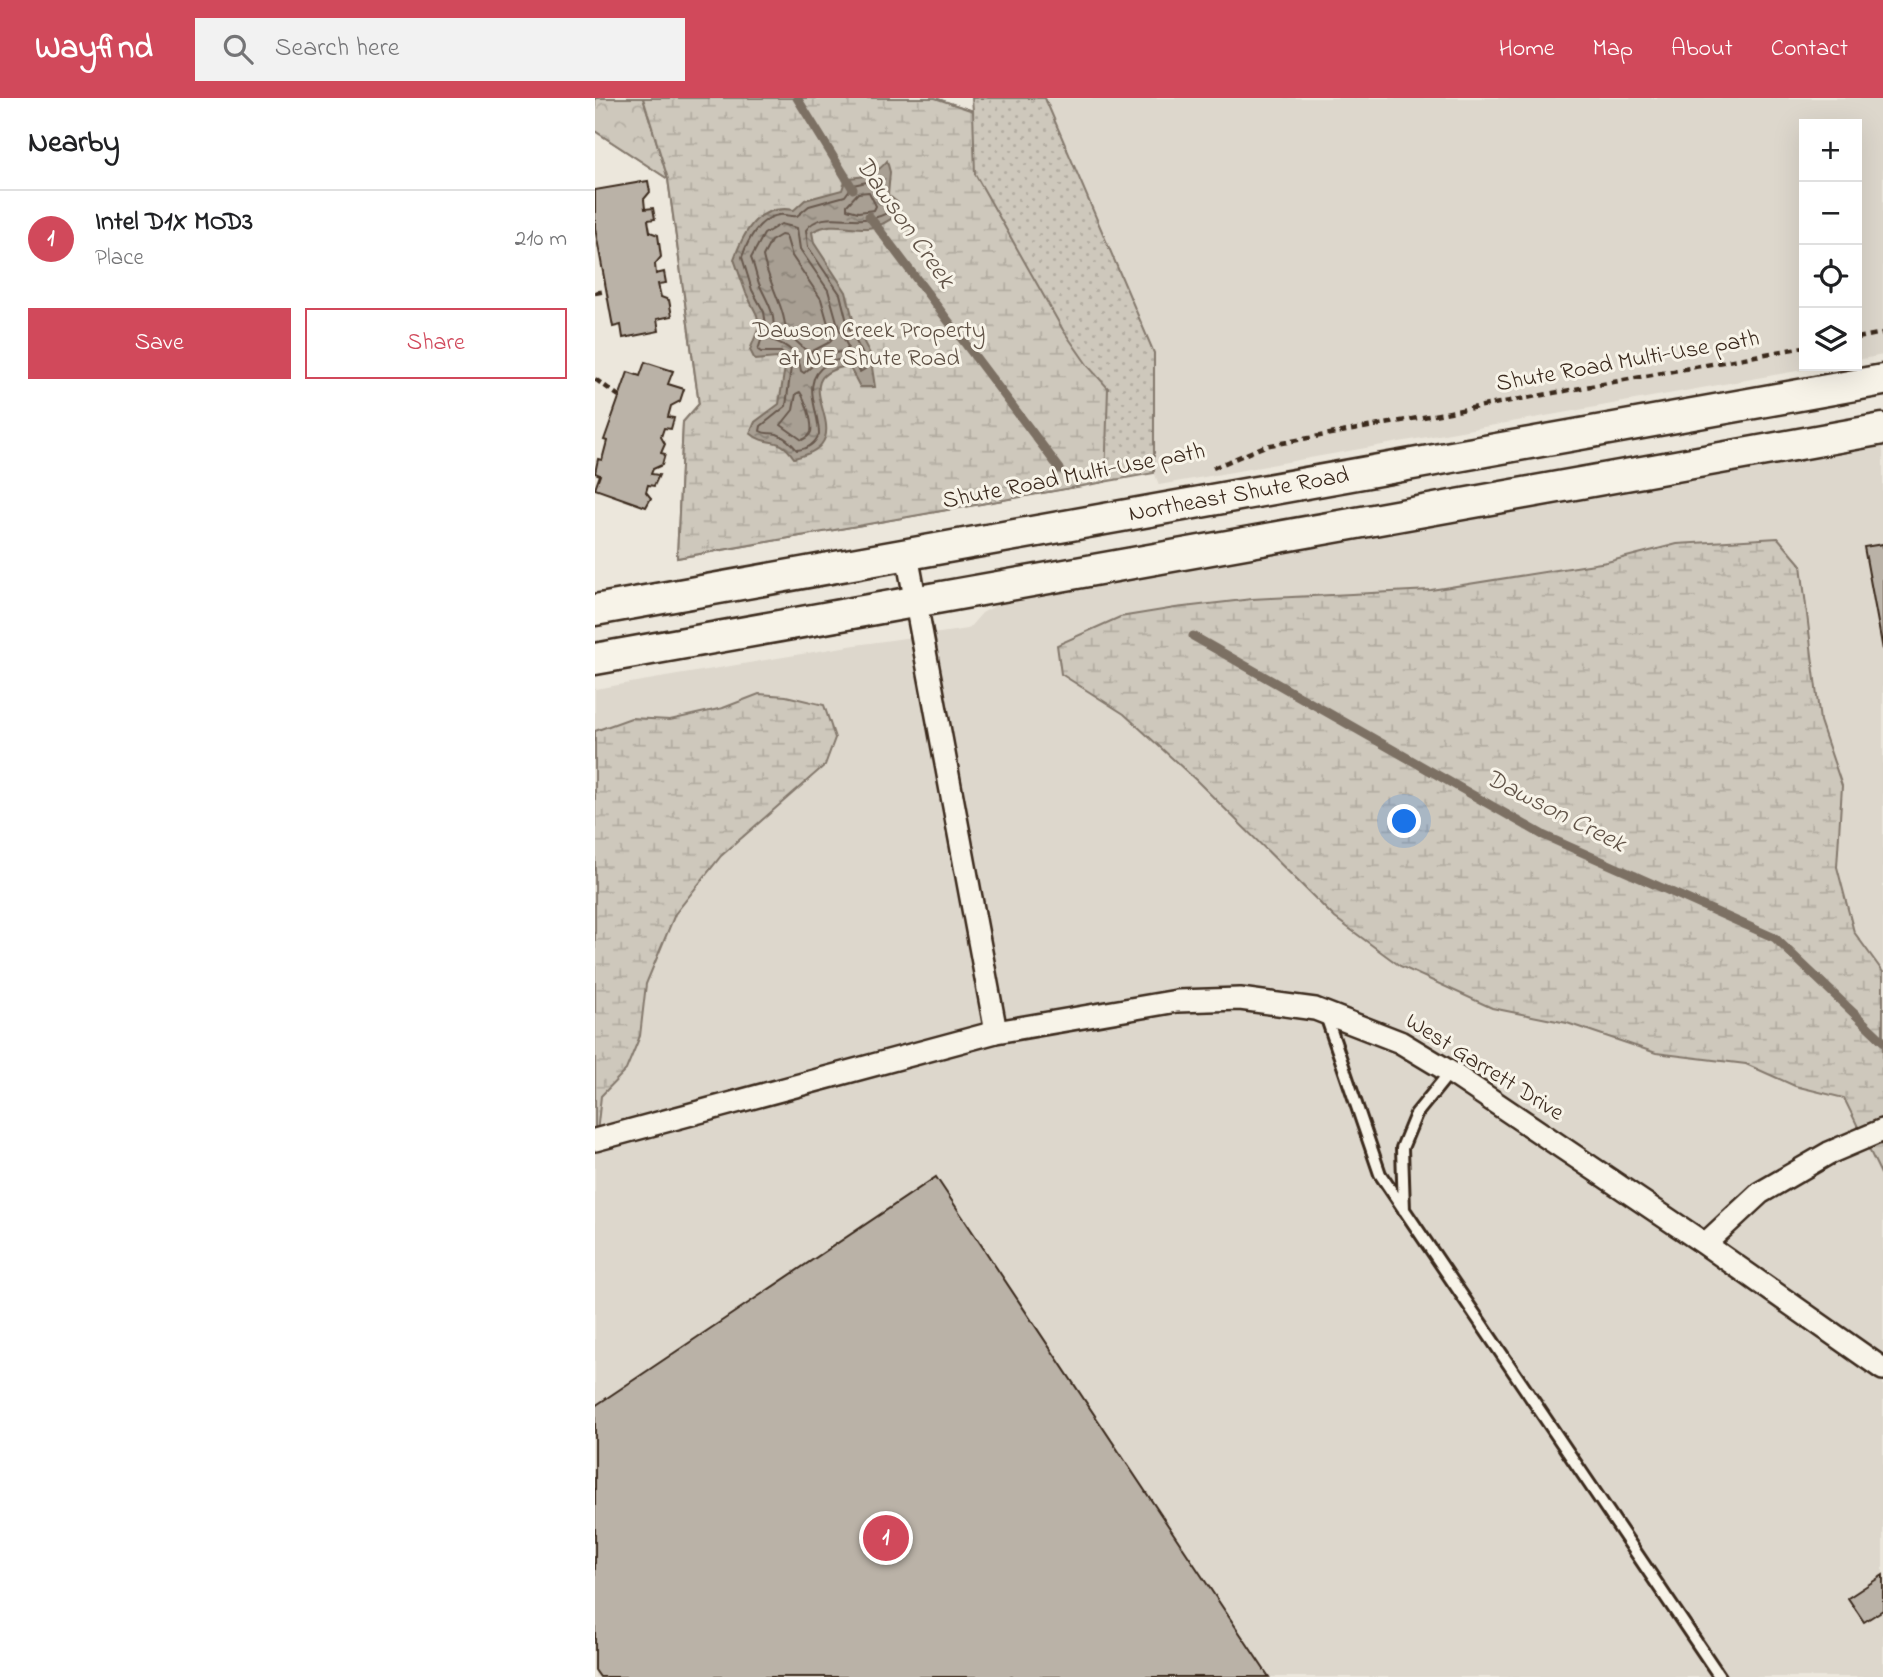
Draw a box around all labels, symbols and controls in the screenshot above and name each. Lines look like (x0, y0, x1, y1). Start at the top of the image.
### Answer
search box (195, 18, 685, 81)
text: Wayfind (35, 25, 153, 73)
icon: search (219, 30, 257, 68)
text: Search here (275, 30, 399, 68)
text: Home (1499, 32, 1555, 67)
text: Map (1593, 32, 1633, 67)
text: About (1671, 32, 1733, 67)
text: Contact (1771, 32, 1848, 67)
map controls (1799, 119, 1862, 371)
button: + (1799, 119, 1862, 182)
text: Nearby (28, 122, 120, 166)
water label: Dawson Creek (844, 149, 964, 298)
button: − (1799, 182, 1862, 245)
text: Intel D1X MOD3 (95, 204, 253, 242)
text: 1 (47, 223, 55, 256)
text: 210 m (515, 223, 567, 256)
text: Place (95, 242, 144, 275)
button: locate (1799, 245, 1862, 308)
button: Save (28, 308, 291, 379)
button: Share (305, 308, 567, 379)
button: layers (1799, 308, 1862, 371)
park label: Dawson Creek Property at NE Shute Road (752, 314, 985, 377)
street label: Shute Road Multi-Use path (1494, 322, 1762, 402)
street label: Shute Road Multi-Use path (940, 434, 1208, 520)
street label: Northeast Shute Road (1126, 458, 1352, 532)
water label: Dawson Creek (1478, 760, 1633, 864)
your location (1387, 804, 1421, 838)
street label: West Garrett Drive (1398, 1005, 1570, 1131)
pin: 1 (863, 1512, 909, 1564)

